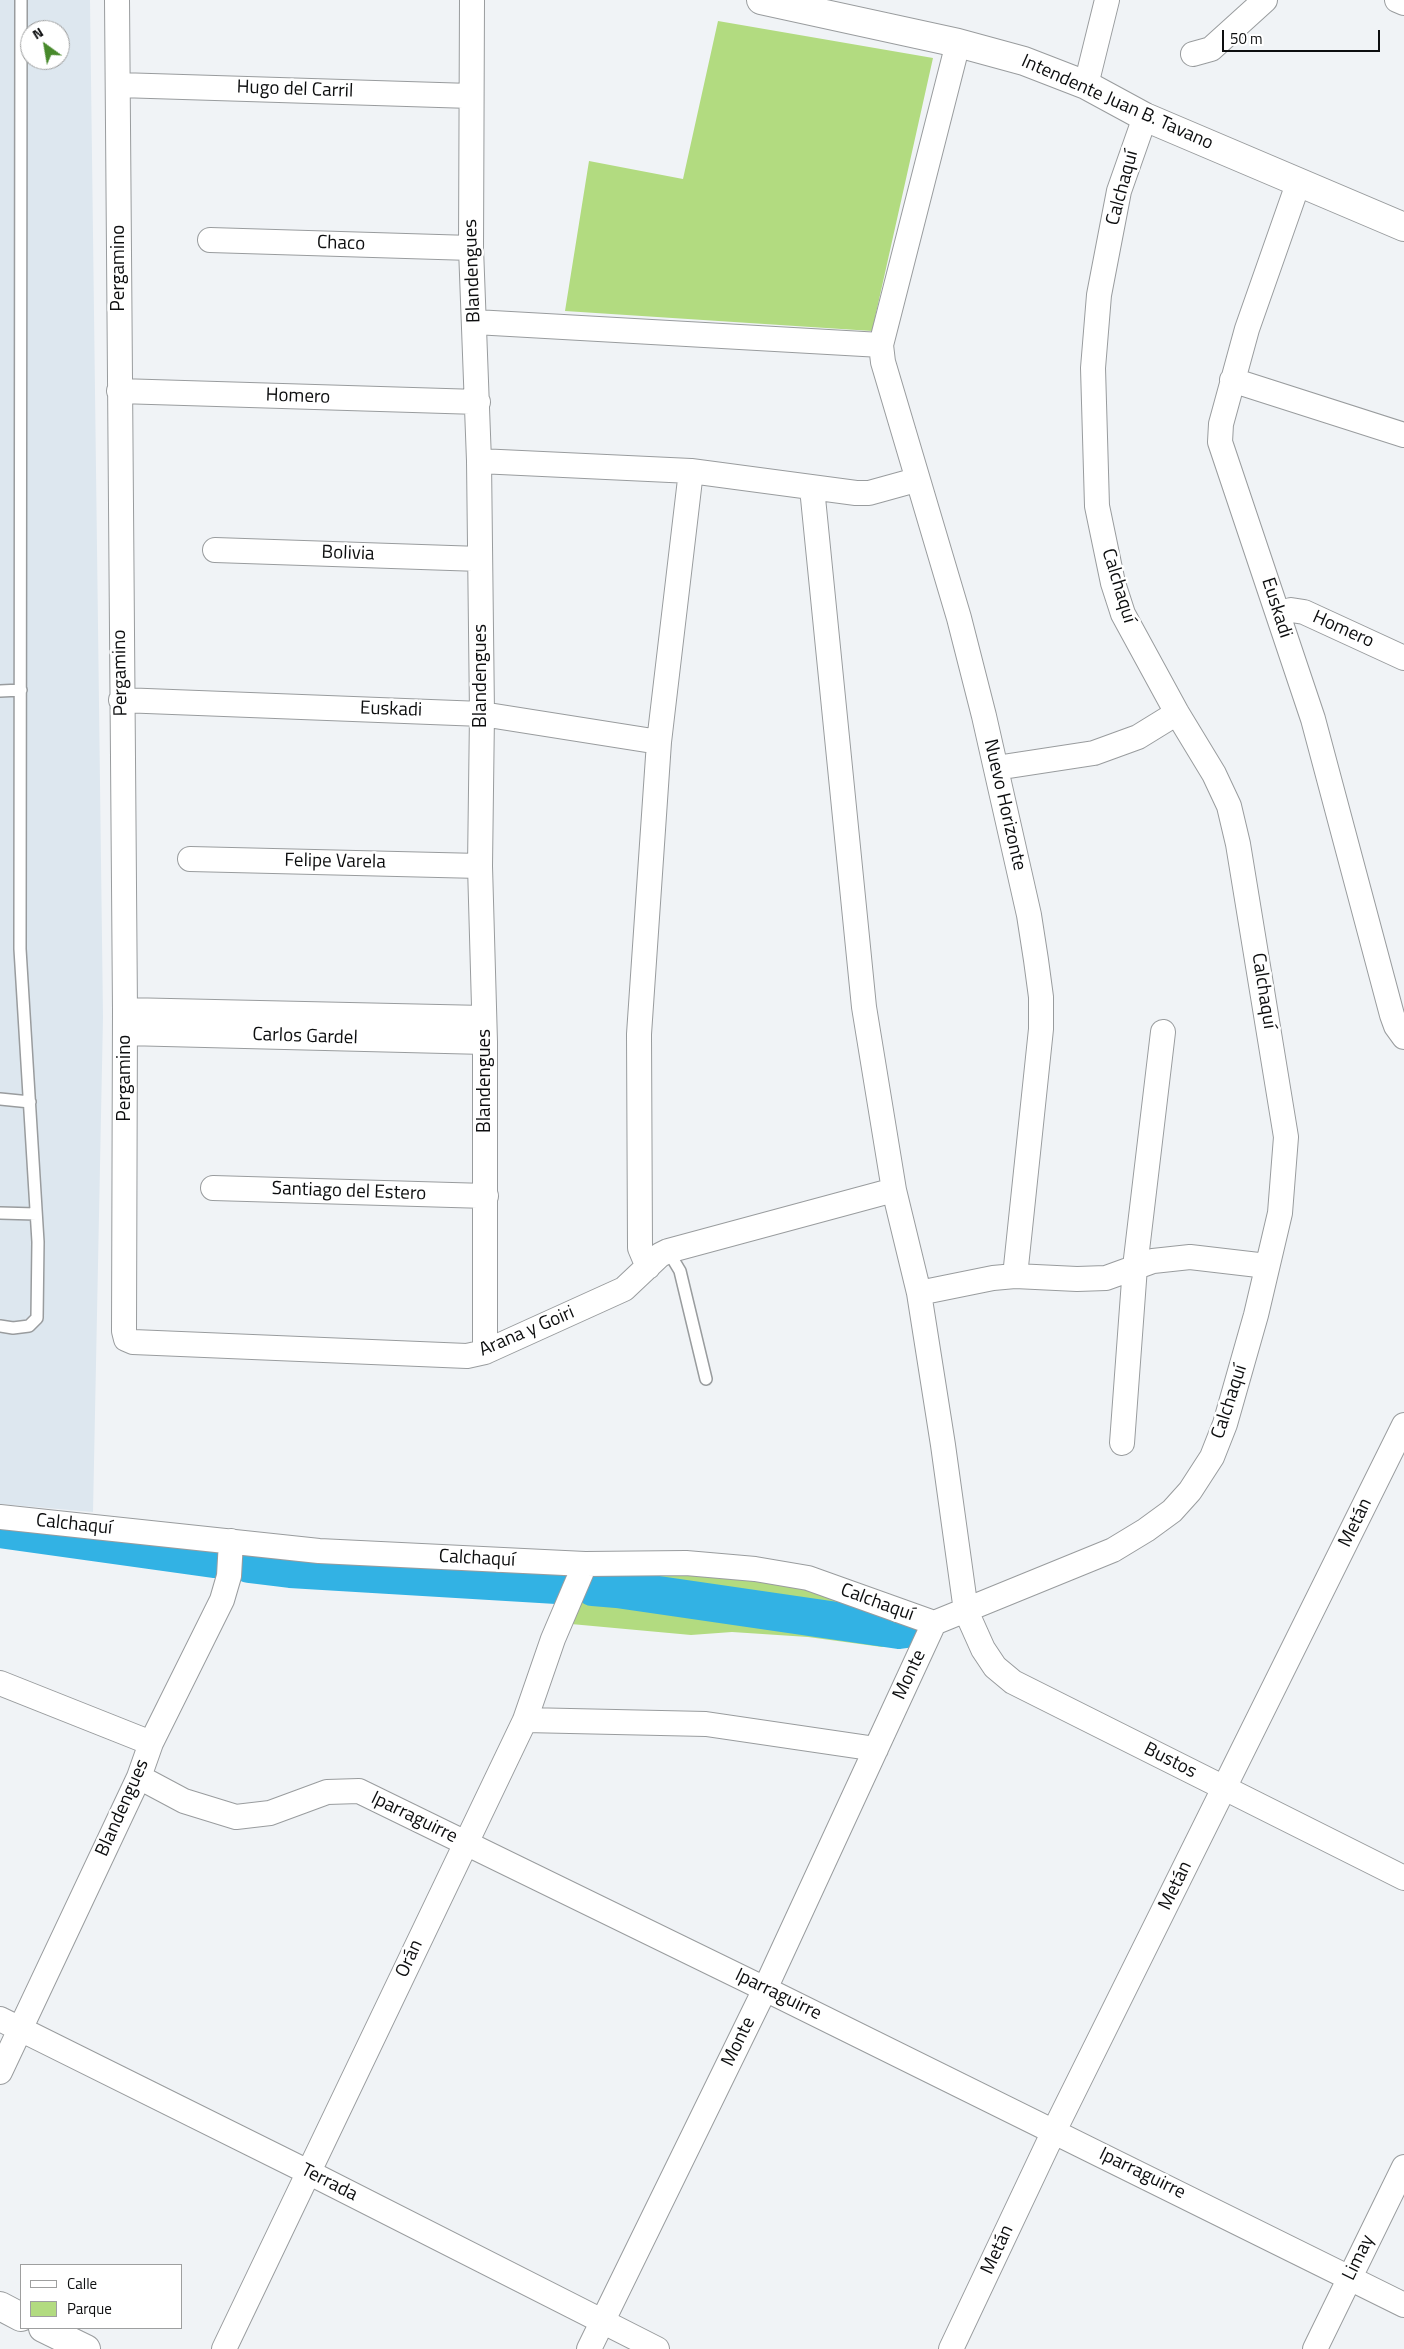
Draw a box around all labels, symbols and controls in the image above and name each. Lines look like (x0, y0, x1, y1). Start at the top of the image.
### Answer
north arrow (20, 20, 70, 70)
scale bar (1224, 20, 1382, 52)
text: N (28, 21, 47, 44)
text: 50 m (1230, 27, 1263, 50)
street label: Intendente Juan B. Tavano (1018, 50, 1216, 156)
street label: Hugo del Carril (236, 77, 354, 103)
street label: Calchaquí (1102, 148, 1144, 228)
street label: Blandengues (460, 219, 486, 323)
street label: Pergamino (108, 225, 130, 311)
street label: Chaco (316, 232, 366, 256)
street label: Homero (265, 384, 331, 410)
street label: Bolivia (321, 542, 375, 566)
street label: Calchaquí (1096, 546, 1140, 626)
street label: Euskadi (1256, 575, 1296, 641)
street label: Homero (1309, 606, 1377, 654)
street label: Blandengues (470, 624, 492, 728)
street label: Pergamino (109, 629, 133, 717)
street label: Euskadi (360, 698, 422, 722)
street label: Nuevo Horizonte (978, 737, 1030, 873)
street label: Felipe Varela (284, 850, 386, 874)
street label: Calchaquí (1246, 951, 1280, 1031)
street label: Carlos Gardel (252, 1024, 358, 1050)
street label: Blandengues (474, 1029, 496, 1133)
street label: Pergamino (114, 1035, 136, 1121)
street label: Santiago del Estero (271, 1178, 427, 1206)
street label: Arana y Goiri (476, 1302, 578, 1362)
street label: Calchaquí (1207, 1362, 1253, 1442)
street label: Metán (1334, 1495, 1378, 1551)
street label: Calchaquí (35, 1510, 113, 1540)
street label: Calchaquí (438, 1546, 516, 1572)
street label: Calchaquí (837, 1579, 917, 1627)
street label: Monte (889, 1646, 931, 1704)
street label: Bustos (1140, 1738, 1200, 1784)
street label: Blandengues (91, 1756, 155, 1860)
street label: Iparraguirre (367, 1787, 461, 1849)
street label: Metán (1154, 1858, 1198, 1914)
street label: Orán (391, 1937, 429, 1981)
street label: Iparraguirre (731, 1964, 825, 2026)
street label: Monte (717, 2013, 761, 2071)
street label: Iparraguirre (1095, 2143, 1189, 2205)
street label: Terrada (297, 2159, 361, 2207)
street label: Metán (977, 2222, 1019, 2278)
street label: Limay (1338, 2232, 1380, 2284)
legend (20, 2264, 182, 2329)
text: Calle (67, 2272, 97, 2295)
text: Parque (67, 2297, 112, 2320)

